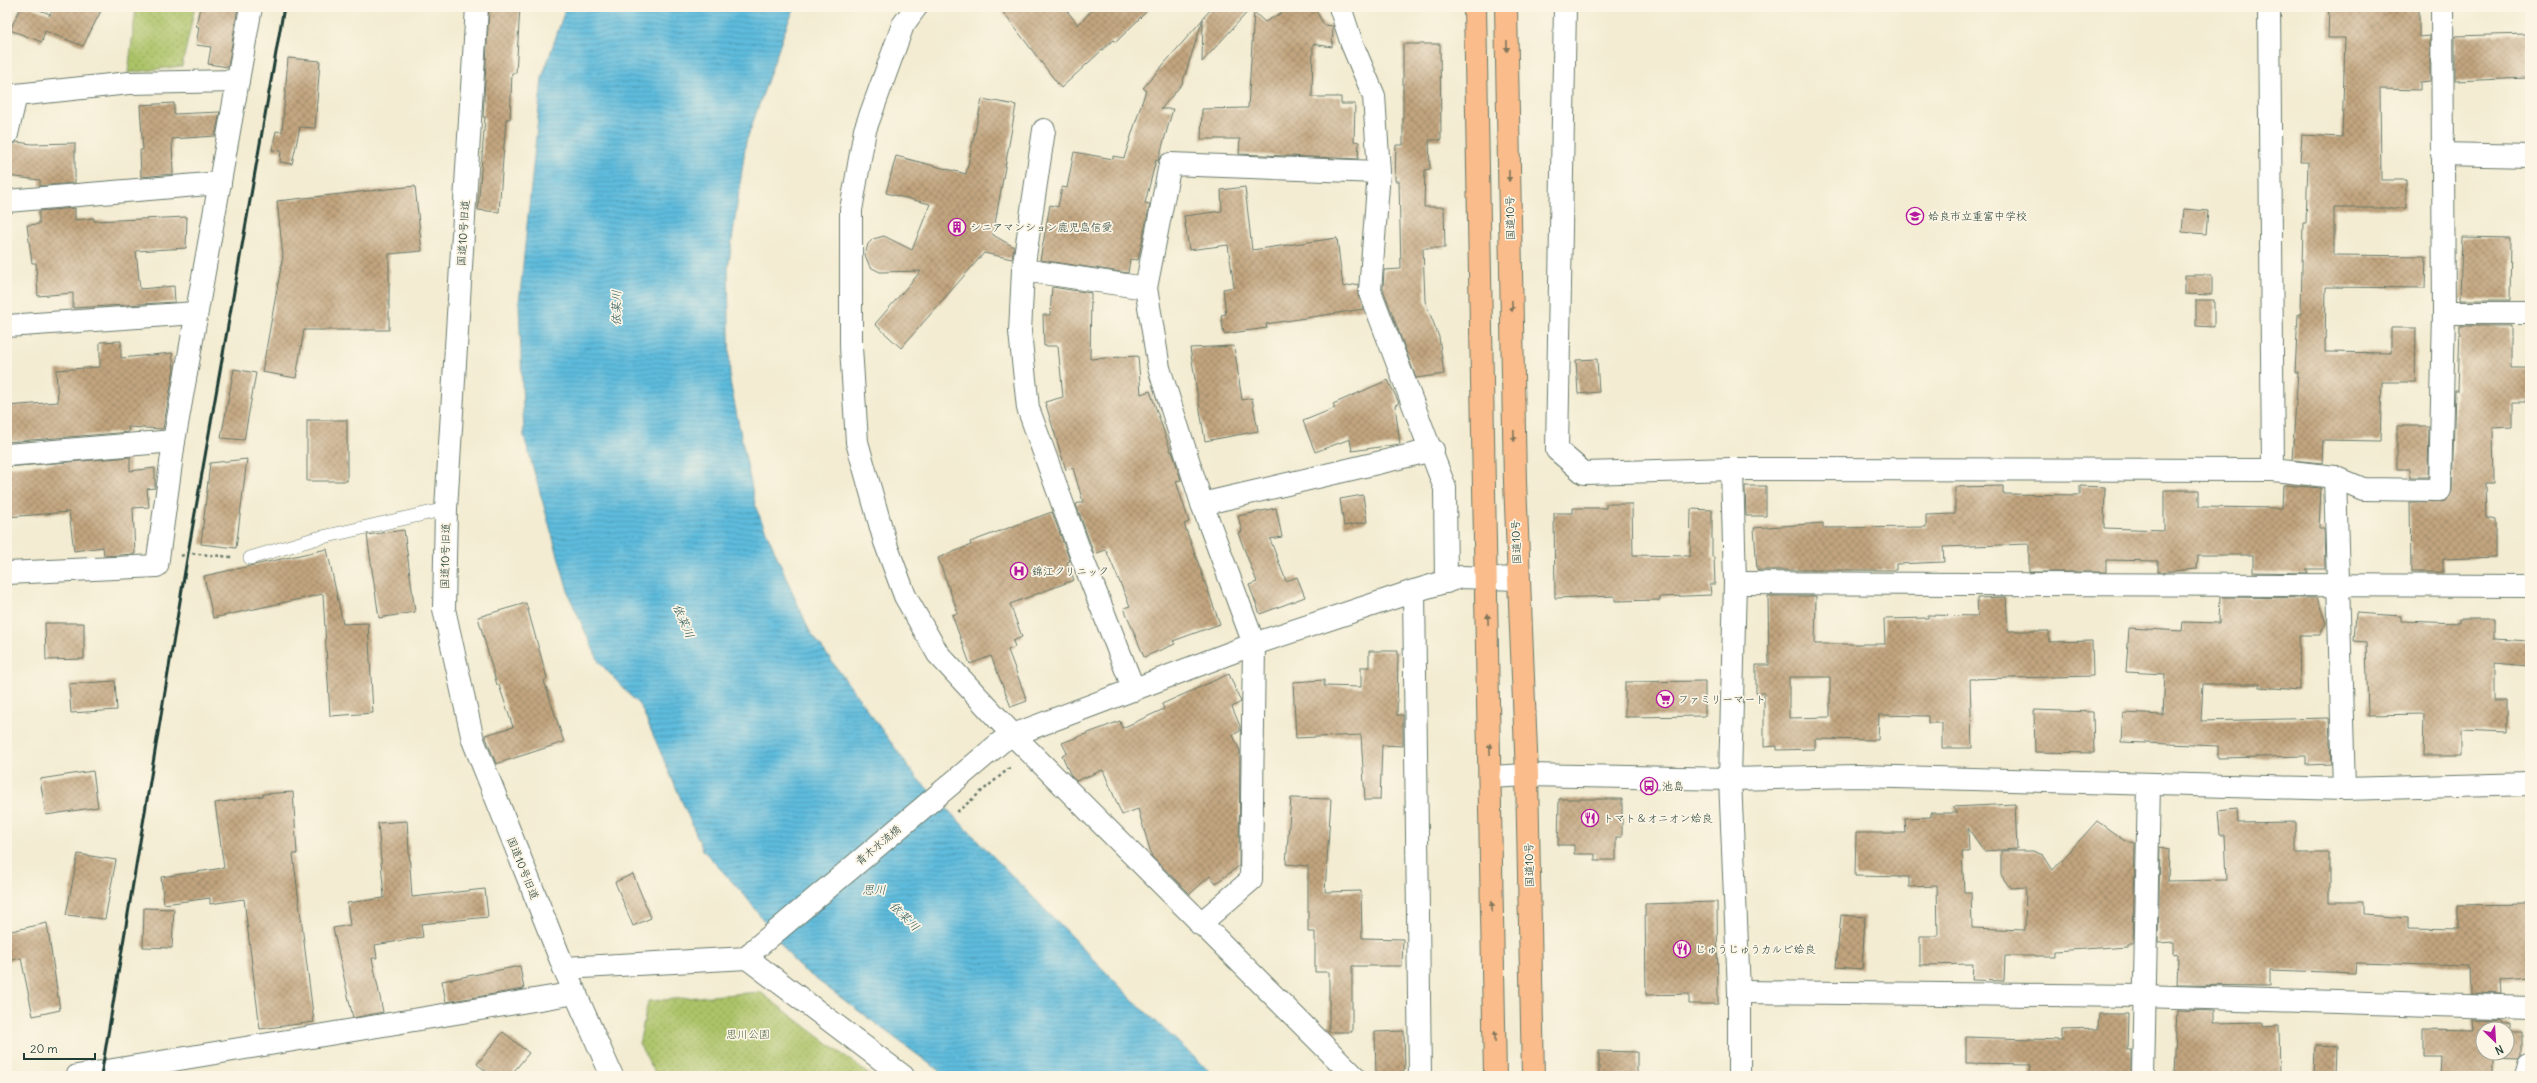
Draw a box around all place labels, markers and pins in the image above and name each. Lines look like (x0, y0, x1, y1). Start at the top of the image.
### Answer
school or university icon: 姶良市立重富中学校 (1905, 206, 1925, 226)
place label: 姶良市立重富中学校 (1928, 209, 2027, 223)
building icon: シニアマンション鹿児島信愛 (947, 217, 967, 237)
place label: シニアマンション鹿児島信愛 (970, 220, 1113, 234)
hospital icon: 錦江クリニック (1009, 561, 1029, 581)
place label: 錦江クリニック (1032, 564, 1109, 578)
supermarket icon: ファミリーマート (1655, 689, 1675, 709)
place label: ファミリーマート (1678, 692, 1766, 706)
bus stop icon: 池島 (1639, 776, 1659, 796)
place label: 池島 (1662, 779, 1684, 793)
restaurant icon: トマト＆オニオン姶良 (1580, 808, 1600, 828)
place label: トマト＆オニオン姶良 (1603, 811, 1713, 825)
restaurant icon: じゅうじゅうカルビ姶良 (1672, 939, 1692, 959)
place label: じゅうじゅうカルビ姶良 (1695, 942, 1816, 956)

